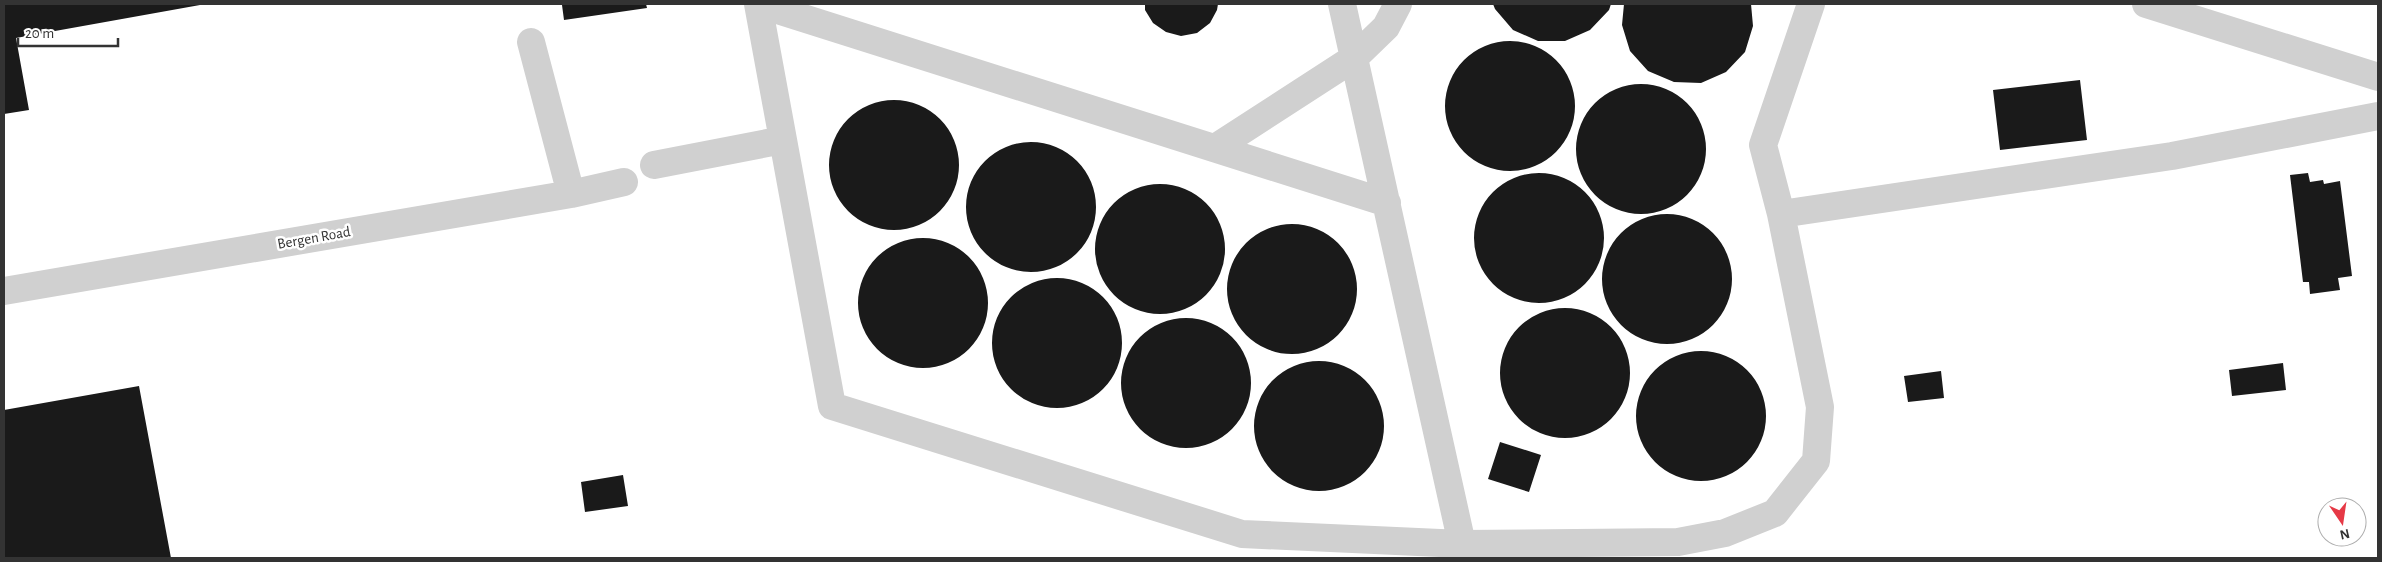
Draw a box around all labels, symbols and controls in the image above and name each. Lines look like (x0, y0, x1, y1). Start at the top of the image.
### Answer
scale bar (18, 15, 118, 47)
text: 20 m (25, 26, 54, 41)
street label: Bergen Road (276, 224, 352, 252)
north arrow (2317, 497, 2367, 547)
text: N (2338, 526, 2351, 542)

